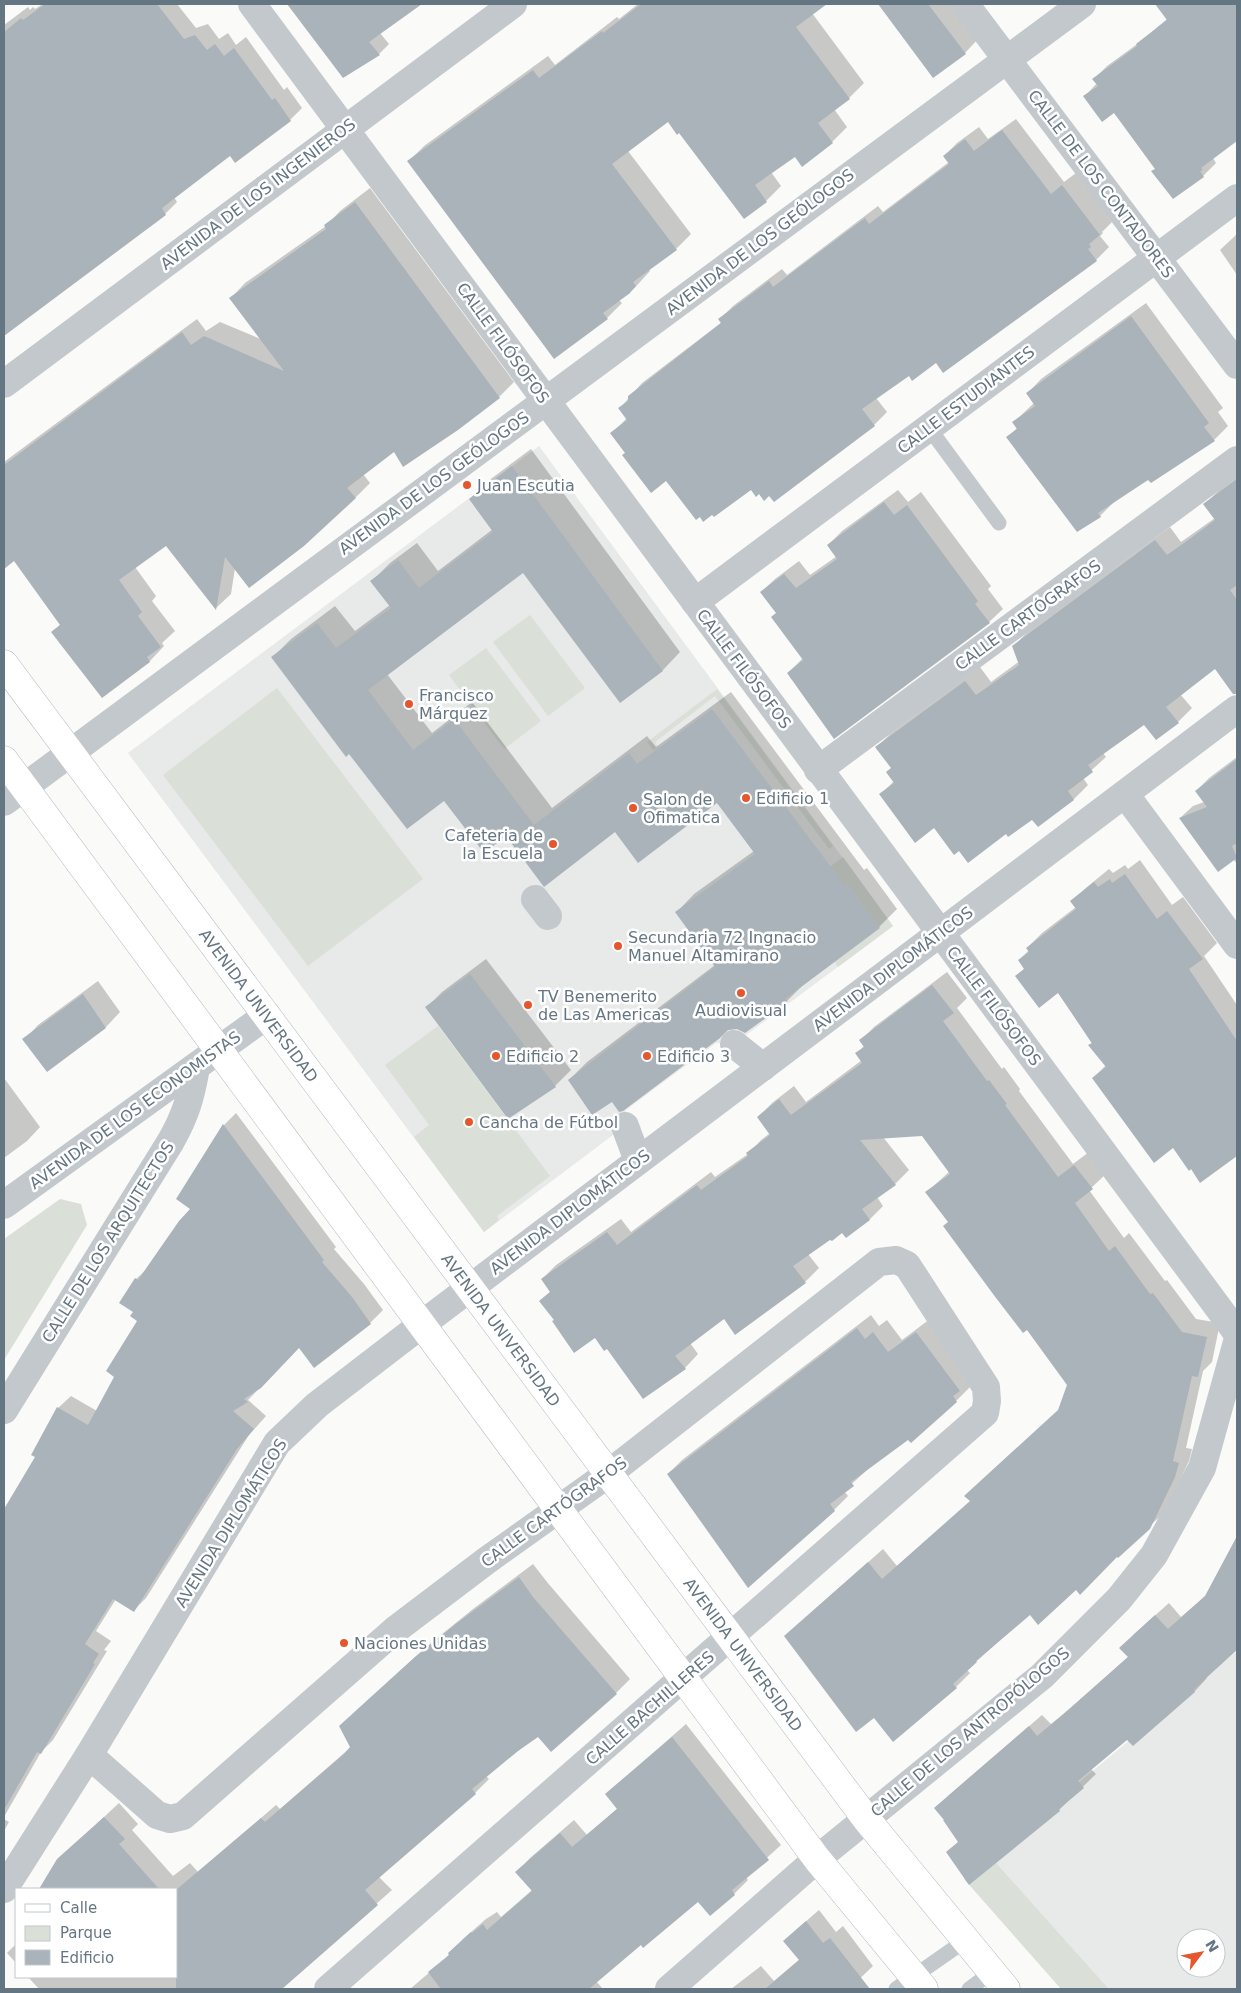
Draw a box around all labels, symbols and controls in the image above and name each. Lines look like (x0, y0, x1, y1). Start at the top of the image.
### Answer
street label: CALLE DE LOS CONTADORES (1024, 86, 1178, 282)
street label: AVENIDA DE LOS INGENIEROS (157, 114, 359, 274)
street label: AVENIDA DE LOS GEÓLOGOS (662, 165, 858, 319)
street label: CALLE FILÓSOFOS (453, 279, 553, 407)
street label: CALLE ESTUDIANTES (894, 342, 1038, 458)
street label: AVENIDA DE LOS GEÓLOGOS (335, 408, 533, 558)
place label: Juan Escutia (476, 476, 575, 495)
marker: Juan Escutia (461, 479, 473, 491)
street label: CALLE CARTÓGRAFOS (951, 556, 1105, 674)
street label: CALLE FILÓSOFOS (693, 606, 795, 732)
place label: Francisco Márquez (419, 686, 494, 723)
marker: Francisco Márquez (403, 698, 415, 710)
place label: Edificio 1 (756, 789, 829, 808)
place label: Salon de Ofimatica (643, 790, 720, 827)
marker: Edificio 1 (740, 792, 752, 804)
marker: Salon de Ofimatica (627, 802, 639, 814)
place label: Cafeteria de la Escuela (445, 826, 543, 863)
marker: Cafeteria de la Escuela (547, 838, 559, 850)
street label: AVENIDA DIPLOMÁTICOS (809, 903, 977, 1035)
street label: AVENIDA UNIVERSIDAD (195, 925, 322, 1086)
place label: Secundaria 72 Ingnacio Manuel Altamirano (628, 928, 816, 965)
marker: Secundaria 72 Ingnacio Manuel Altamirano (612, 940, 624, 952)
street label: CALLE FILÓSOFOS (943, 943, 1045, 1069)
place label: TV Benemerito de Las Americas (537, 987, 670, 1024)
marker: Audiovisual (735, 987, 747, 999)
marker: TV Benemerito de Las Americas (522, 999, 534, 1011)
place label: Audiovisual (695, 1001, 787, 1020)
street label: AVENIDA DE LOS ECONOMISTAS (26, 1027, 244, 1193)
place label: Edificio 2 (506, 1047, 579, 1066)
place label: Edificio 3 (657, 1047, 730, 1066)
marker: Edificio 2 (490, 1050, 502, 1062)
marker: Edificio 3 (641, 1050, 653, 1062)
place label: Cancha de Fútbol (479, 1113, 618, 1132)
marker: Cancha de Fútbol (463, 1116, 475, 1128)
street label: CALLE DE LOS ARQUITECTOS (38, 1138, 178, 1346)
street label: AVENIDA DIPLOMÁTICOS (486, 1146, 654, 1278)
street label: AVENIDA UNIVERSIDAD (438, 1249, 565, 1410)
street label: AVENIDA DIPLOMÁTICOS (171, 1435, 291, 1611)
street label: CALLE CARTÓGRAFOS (477, 1453, 631, 1571)
street label: AVENIDA UNIVERSIDAD (680, 1574, 807, 1735)
place label: Naciones Unidas (354, 1634, 487, 1653)
marker: Naciones Unidas (338, 1637, 350, 1649)
street label: CALLE DE LOS ANTROPÓLOGOS (867, 1643, 1073, 1821)
street label: CALLE BACHILLERES (582, 1647, 718, 1769)
legend (15, 1888, 178, 1978)
text: Calle (60, 1899, 97, 1917)
text: Parque (60, 1924, 112, 1942)
north arrow (1176, 1928, 1226, 1978)
text: N (1202, 1937, 1222, 1955)
text: Edificio (60, 1949, 114, 1967)

